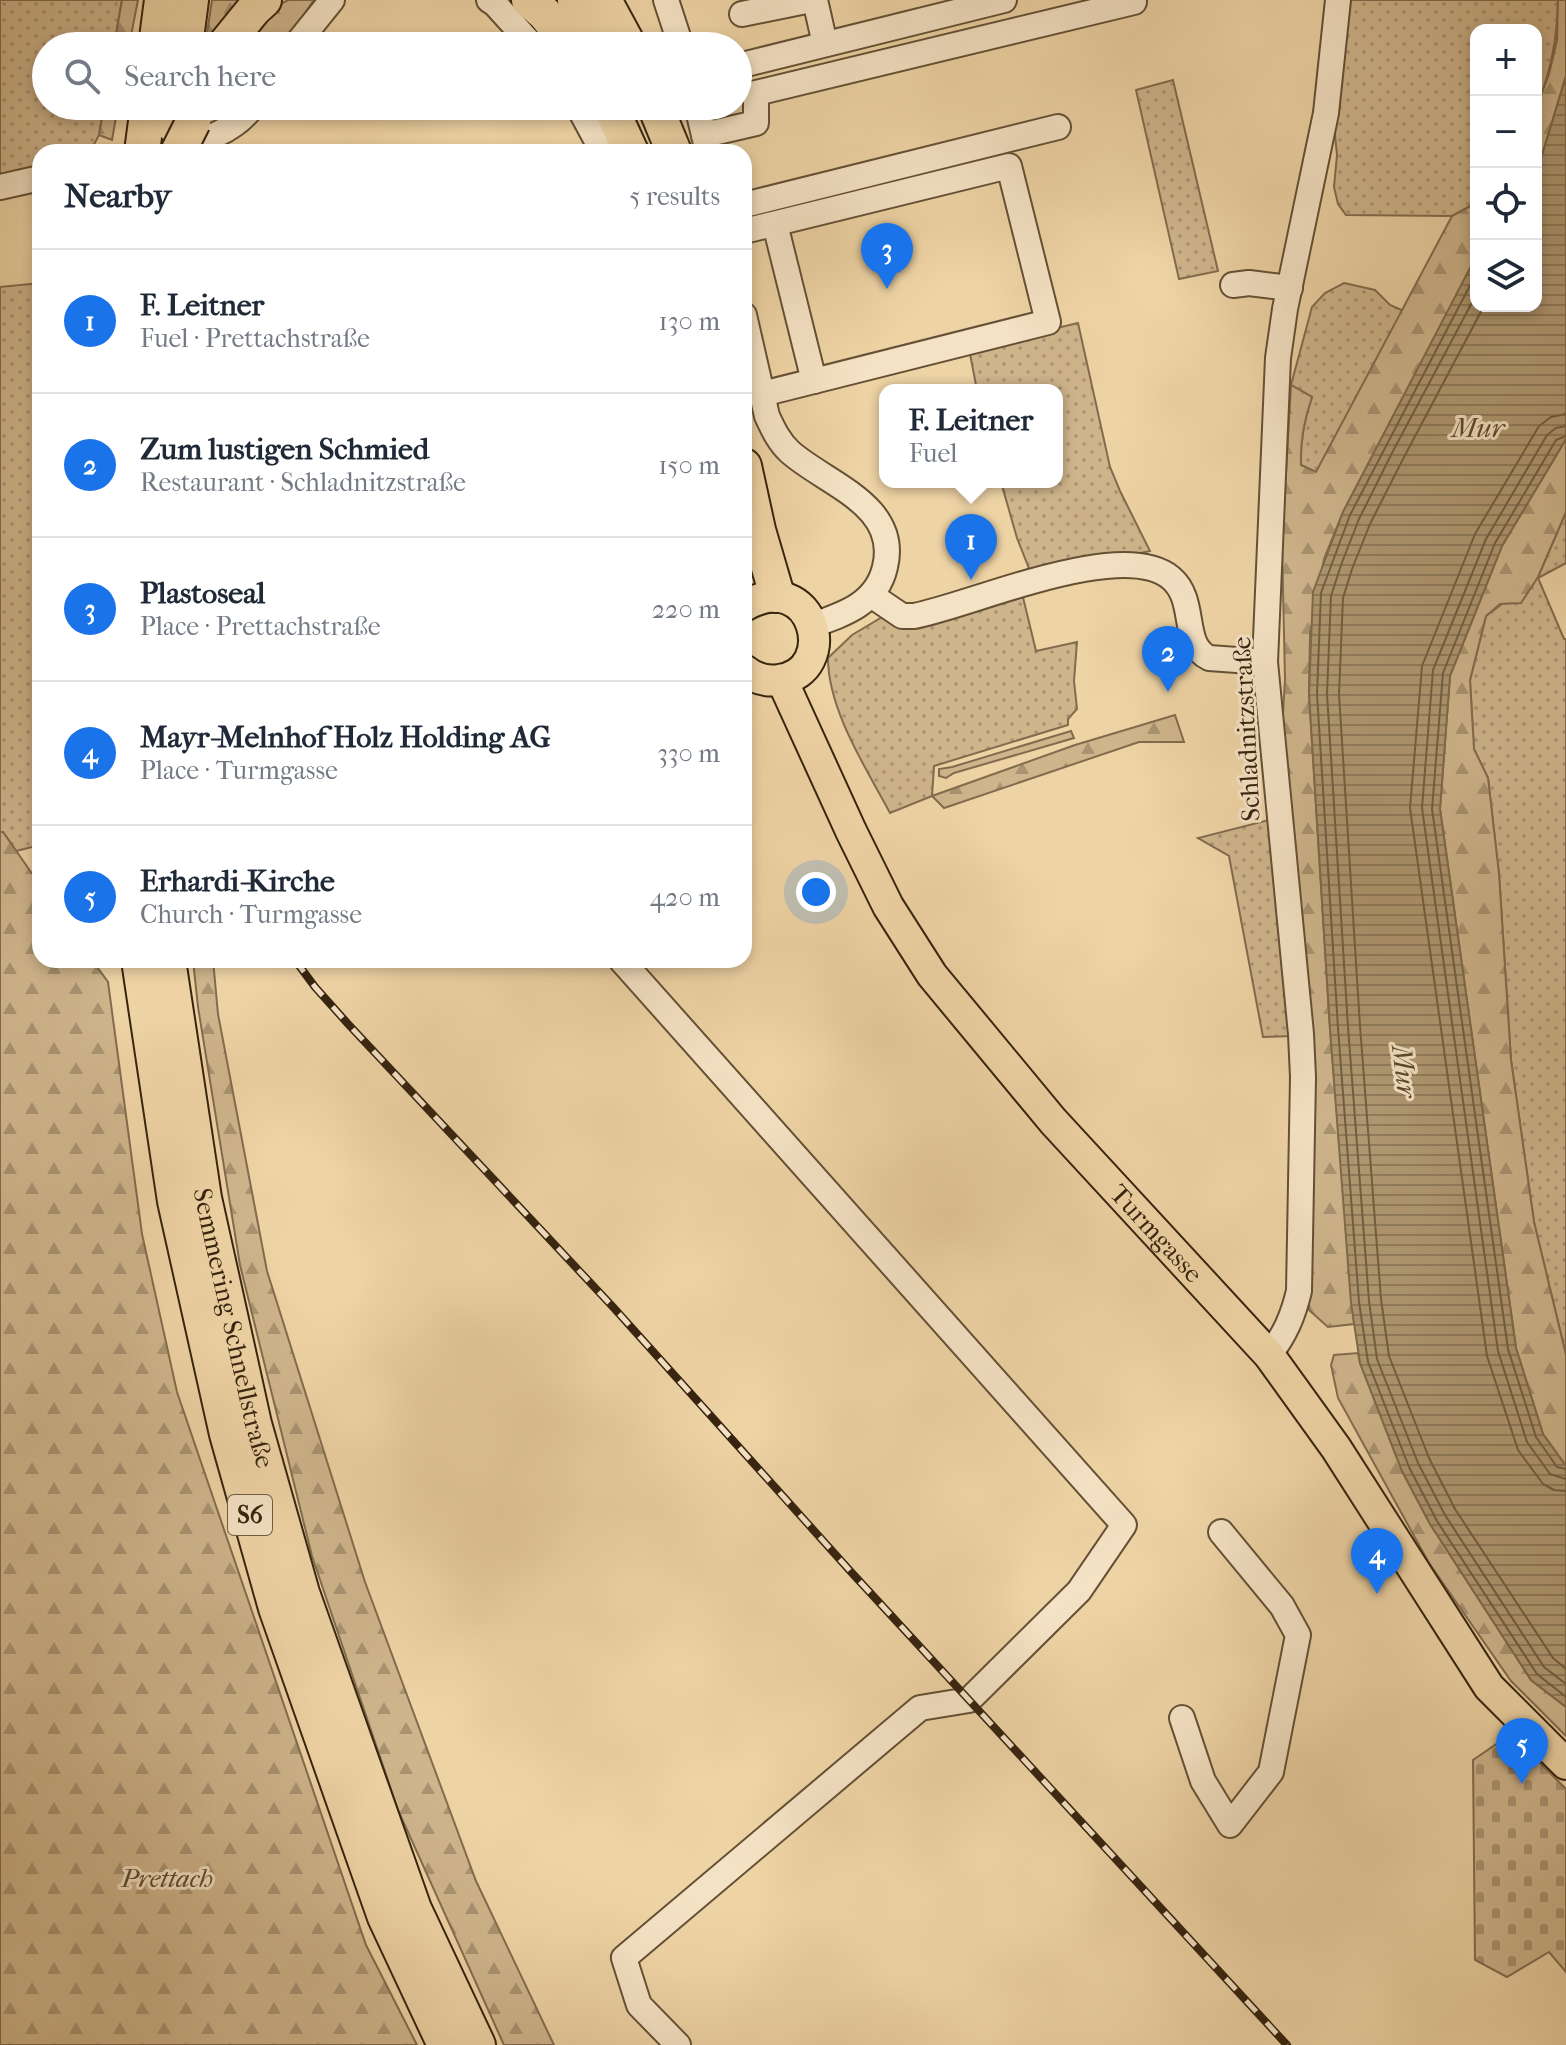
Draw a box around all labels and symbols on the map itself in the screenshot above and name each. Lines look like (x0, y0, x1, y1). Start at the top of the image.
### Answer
pin: 3 (861, 223, 913, 289)
water label: Mur (1450, 411, 1507, 444)
pin: 1 (945, 514, 997, 580)
pin: 2 (1142, 626, 1194, 692)
street label: Schladnitzstraße (1226, 636, 1267, 822)
your location (796, 872, 836, 912)
water label: Mur (1385, 1041, 1424, 1101)
street label: Turmgasse (1103, 1178, 1209, 1289)
street label: Semmering Schnellstraße (187, 1186, 281, 1472)
road number: S6 (228, 1495, 272, 1535)
pin: 4 (1351, 1528, 1403, 1594)
pin: 5 (1496, 1718, 1548, 1784)
park label: Prettach (120, 1863, 213, 1894)

